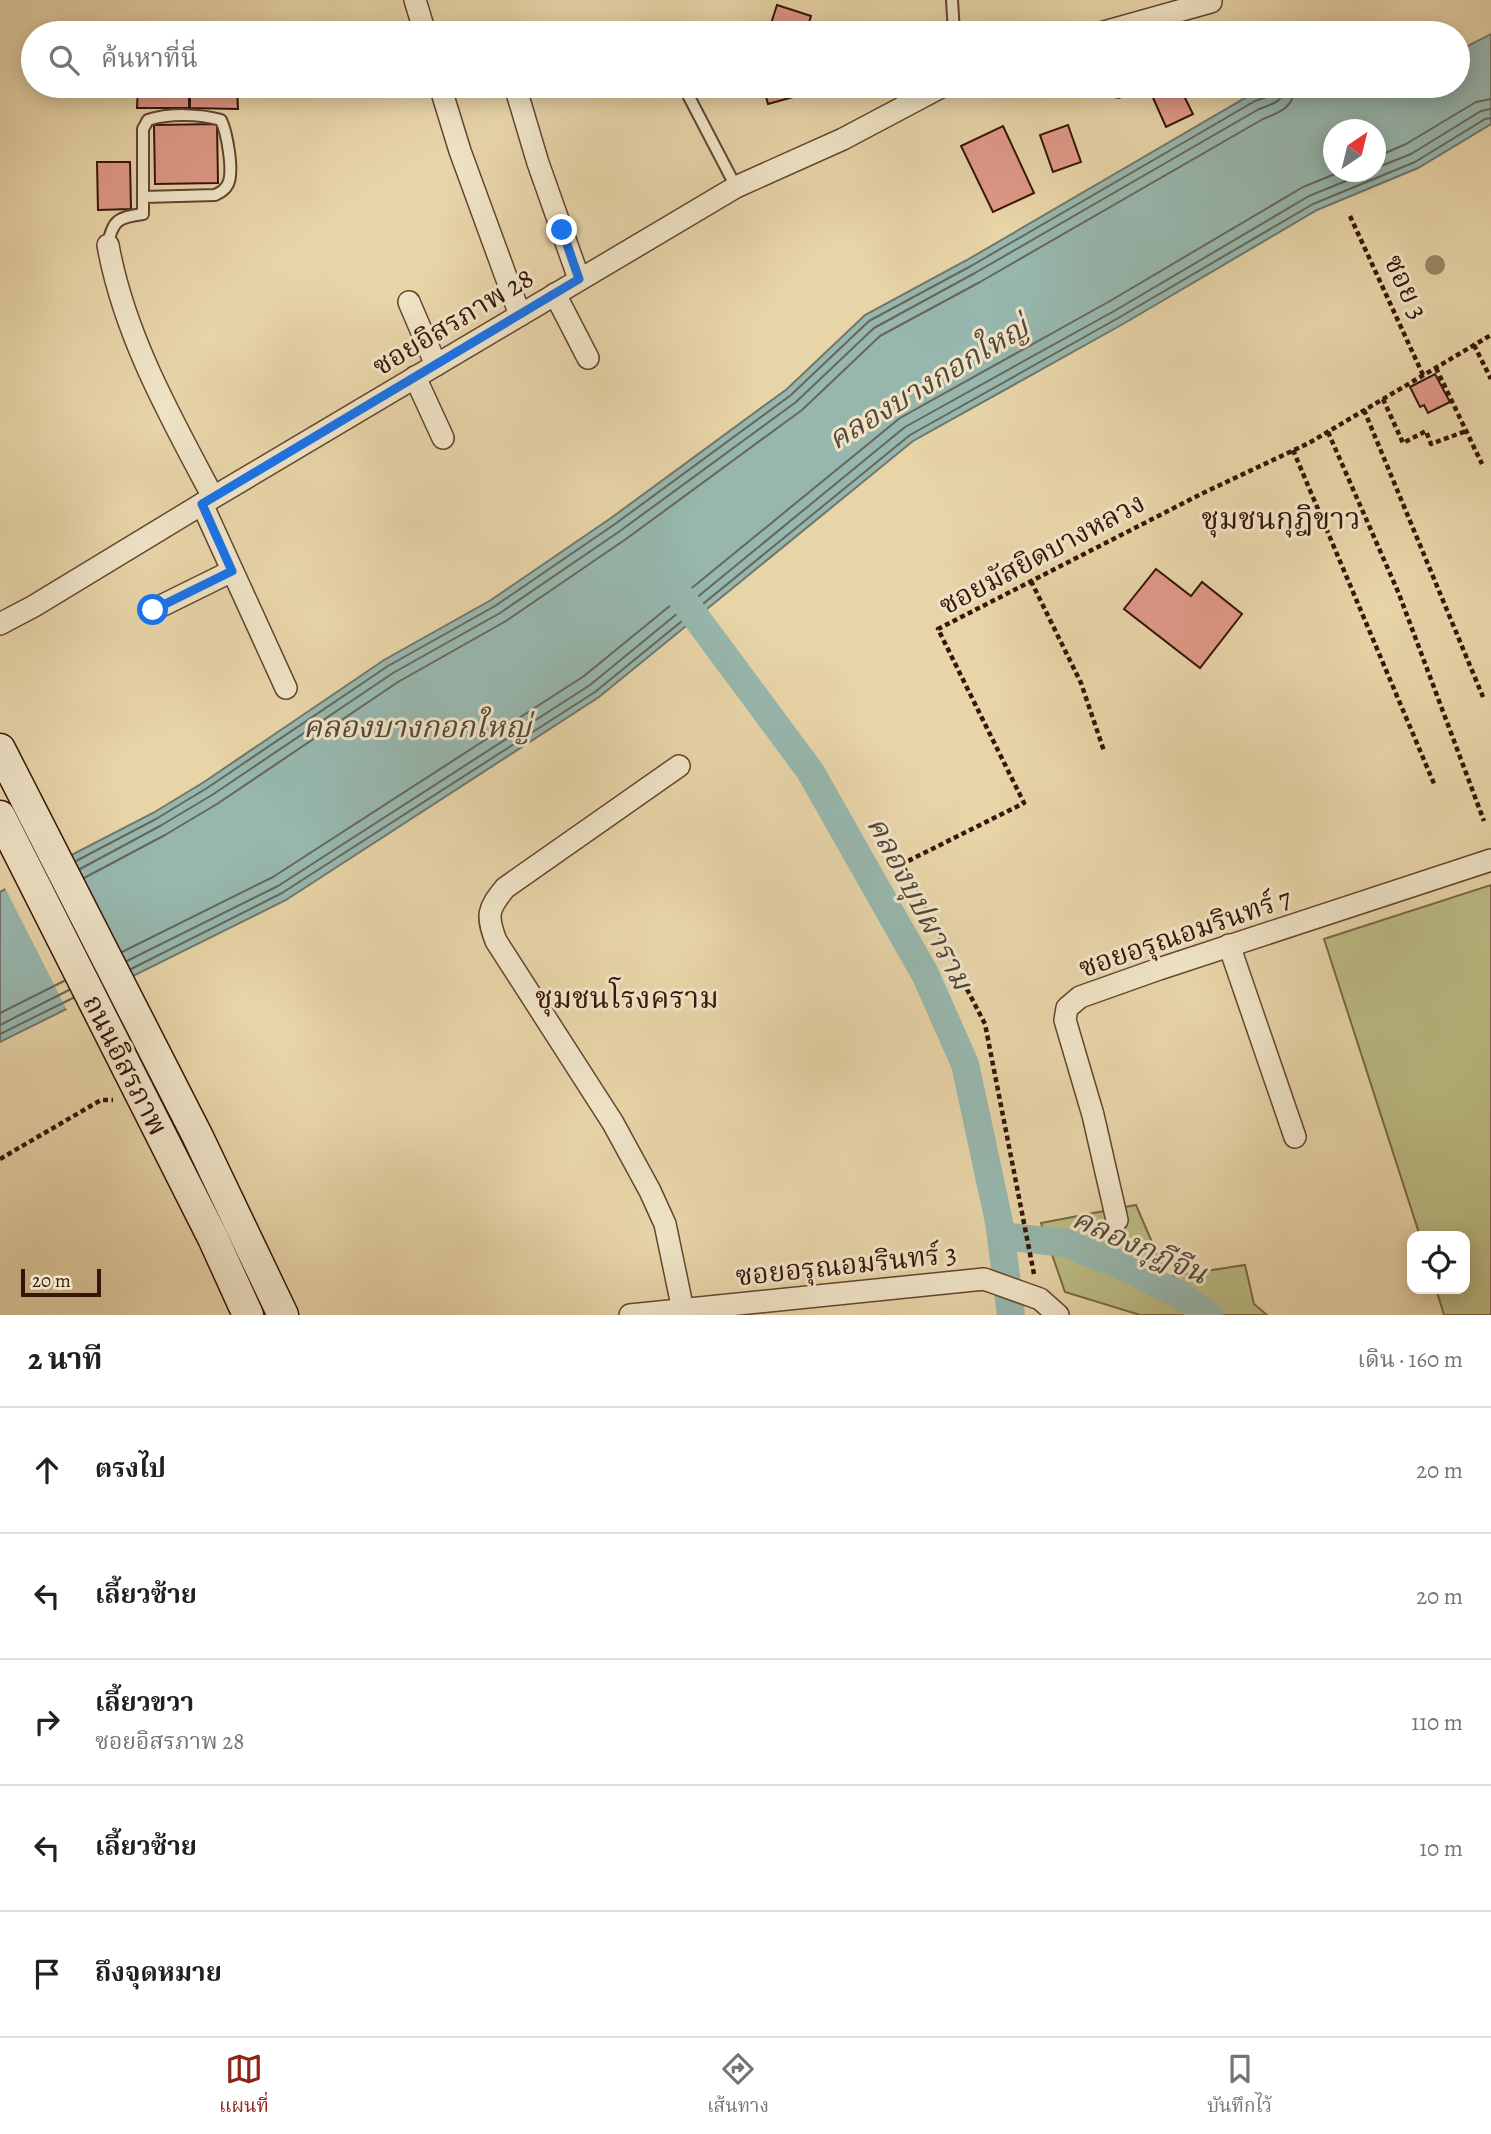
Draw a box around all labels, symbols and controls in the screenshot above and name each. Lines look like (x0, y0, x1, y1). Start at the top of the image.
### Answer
search box (21, 21, 1470, 98)
icon: search (45, 41, 83, 79)
text: ค้นหาที่นี่ (101, 41, 198, 76)
north arrow (1323, 119, 1386, 182)
route end (546, 214, 577, 245)
street label: ซอย 3 (1375, 249, 1437, 325)
street label: ซอยอิสรภาพ 28 (365, 259, 541, 385)
water label: คลองบางกอกใหญ่ (820, 304, 1039, 459)
street label: ซอยมัสยิดบางหลวง (932, 484, 1152, 624)
district label: ชุมชนกุฎิขาว (1201, 499, 1361, 539)
route start (137, 594, 168, 625)
water label: คลองบางกอกใหญ่ (303, 706, 535, 747)
water label: คลองบุปผาราม (858, 809, 983, 998)
street label: ซอยอรุณอมรินทร์ 7 (1074, 879, 1297, 987)
district label: ชุมชนโรงคราม (535, 977, 719, 1018)
street label: ถนนอิสรภาพ (73, 988, 177, 1142)
water label: คลองกุฎีจีน (1066, 1198, 1214, 1294)
map controls (1407, 1231, 1470, 1294)
button: locate (1407, 1231, 1470, 1294)
street label: ซอยอรุณอมรินทร์ 3 (733, 1234, 959, 1296)
scale bar (21, 1266, 102, 1298)
text: 20 m (32, 1268, 71, 1294)
text: 2 นาที (28, 1339, 103, 1379)
text: เดิน · 160 m (1357, 1344, 1463, 1375)
icon: ahead (28, 1451, 66, 1489)
text: ตรงไป (95, 1451, 166, 1486)
text: 20 m (1416, 1455, 1463, 1486)
icon: left (28, 1577, 66, 1615)
text: เลี้ยวซ้าย (95, 1577, 197, 1612)
text: 20 m (1416, 1581, 1463, 1612)
text: เลี้ยวขวา (95, 1685, 194, 1720)
icon: right (28, 1703, 66, 1741)
text: 110 m (1411, 1707, 1463, 1738)
text: ซอยอิสรภาพ 28 (95, 1726, 244, 1757)
icon: left (28, 1829, 66, 1867)
text: เลี้ยวซ้าย (95, 1829, 197, 1864)
text: 10 m (1419, 1833, 1463, 1864)
icon: arrive (28, 1955, 66, 1993)
text: ถึงจุดหมาย (95, 1955, 222, 1990)
tab: แผนที่ (219, 2050, 269, 2122)
tab: เส้นทาง (707, 2050, 769, 2122)
tab: บันทึกไว้ (1207, 2050, 1272, 2122)

